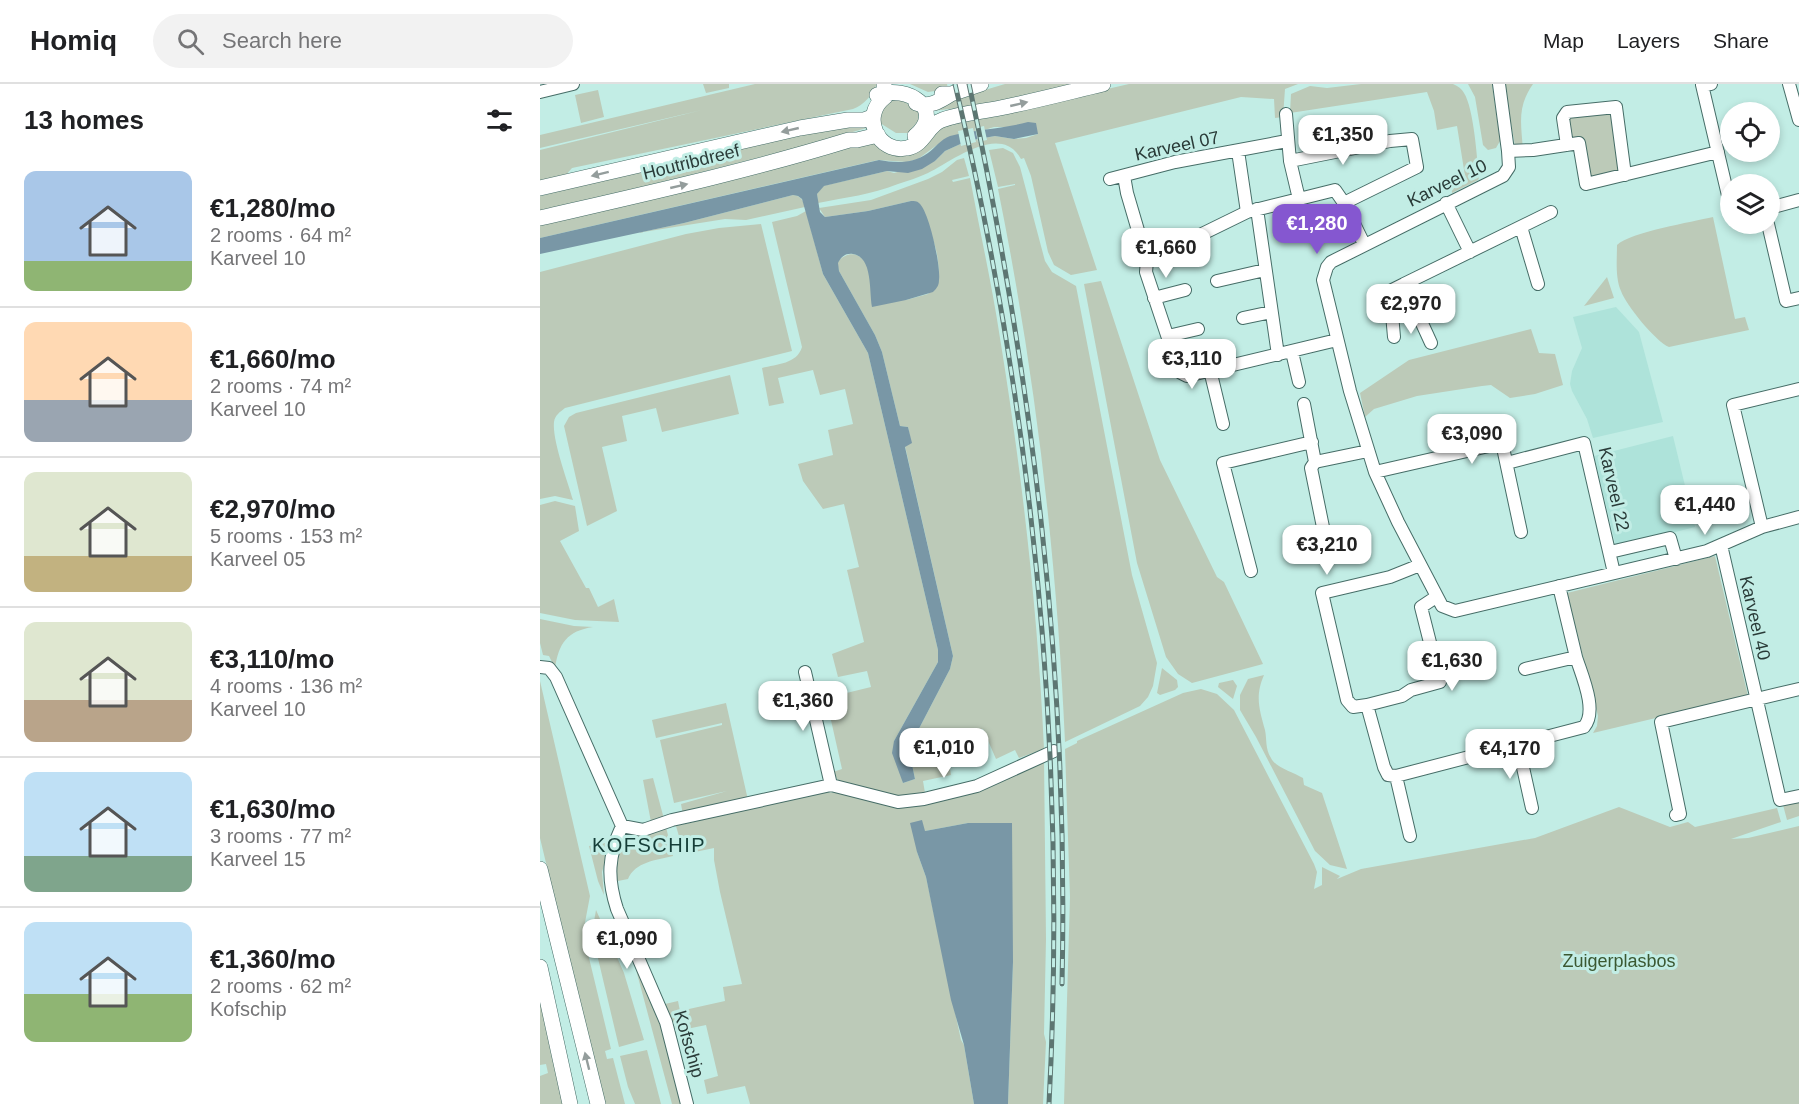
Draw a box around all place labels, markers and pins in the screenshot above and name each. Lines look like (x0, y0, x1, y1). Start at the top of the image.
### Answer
pin: €1,350 (1294, 115, 1392, 166)
pin: €1,280 (1268, 204, 1366, 255)
pin: €1,660 (1117, 228, 1215, 279)
pin: €2,970 (1362, 284, 1460, 335)
pin: €3,110 (1143, 339, 1241, 390)
pin: €3,090 (1423, 414, 1521, 465)
pin: €1,440 (1656, 485, 1754, 536)
pin: €3,210 (1278, 525, 1376, 576)
pin: €1,630 (1403, 641, 1501, 692)
pin: €1,360 (754, 681, 852, 732)
pin: €1,010 (895, 728, 993, 779)
pin: €4,170 (1461, 729, 1559, 780)
pin: €1,090 (578, 919, 676, 970)

